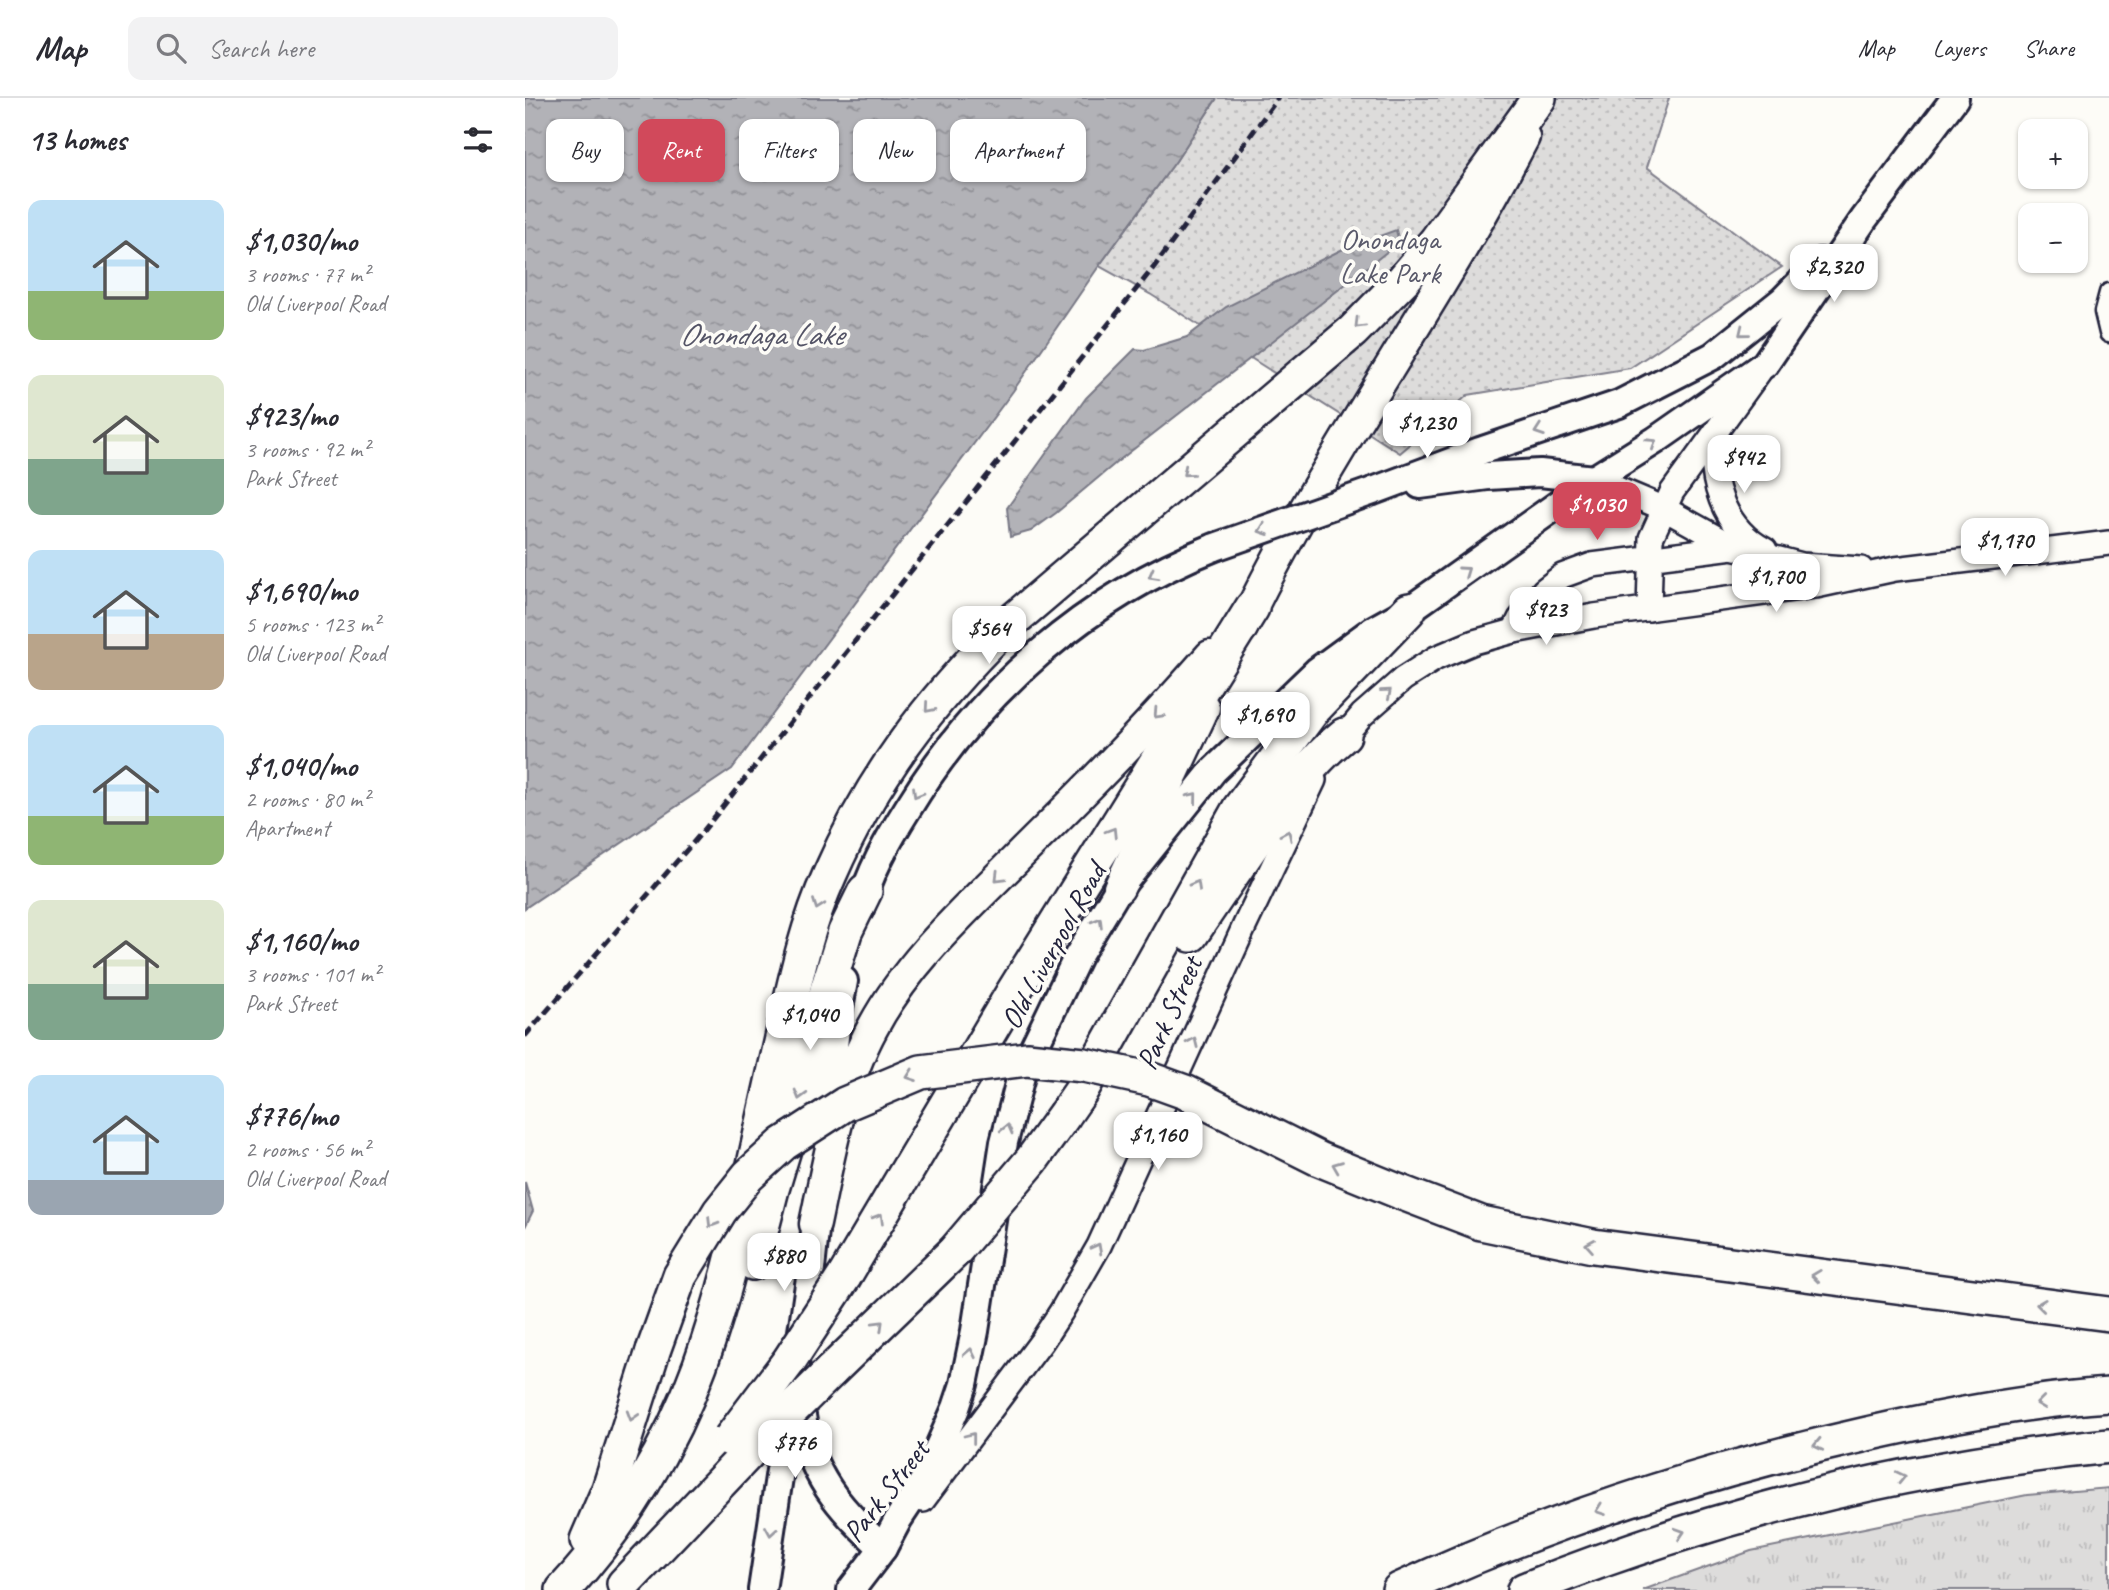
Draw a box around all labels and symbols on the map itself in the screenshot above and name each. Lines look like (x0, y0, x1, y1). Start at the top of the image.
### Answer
park label: Onondaga Lake Park (1340, 220, 1442, 292)
pin: $2,320 (1777, 244, 1891, 304)
water label: Onondaga Lake (679, 314, 847, 355)
one-way arrow (1355, 315, 1368, 328)
one-way arrow (1738, 324, 1750, 337)
pin: $1,230 (1370, 400, 1484, 460)
one-way arrow (1534, 423, 1546, 437)
pin: $942 (1703, 436, 1785, 495)
one-way arrow (1644, 439, 1657, 451)
one-way arrow (1183, 464, 1196, 476)
pin: $1,030 (1540, 482, 1654, 542)
pin: $1,170 (1948, 518, 2062, 578)
one-way arrow (1257, 522, 1269, 536)
pin: $1,700 (1719, 554, 1833, 614)
one-way arrow (1148, 567, 1161, 580)
one-way arrow (1457, 567, 1470, 579)
pin: $923 (1505, 588, 1587, 647)
pin: $564 (948, 606, 1030, 666)
one-way arrow (1379, 689, 1392, 701)
pin: $1,690 (1208, 692, 1322, 752)
one-way arrow (925, 700, 937, 713)
one-way arrow (1153, 706, 1166, 719)
one-way arrow (912, 786, 925, 799)
one-way arrow (1184, 792, 1197, 804)
one-way arrow (1104, 827, 1117, 840)
one-way arrow (1279, 830, 1293, 842)
street label: Old Liverpool Road (992, 853, 1116, 1036)
one-way arrow (994, 868, 1007, 881)
one-way arrow (1188, 880, 1201, 893)
one-way arrow (812, 899, 826, 911)
one-way arrow (1090, 916, 1103, 929)
street label: Park Street (1127, 948, 1212, 1075)
pin: $1,040 (753, 992, 867, 1052)
one-way arrow (1185, 1037, 1199, 1049)
one-way arrow (906, 1068, 918, 1082)
one-way arrow (794, 1089, 809, 1101)
pin: $1,160 (1101, 1112, 1215, 1172)
one-way arrow (999, 1123, 1013, 1135)
one-way arrow (1331, 1160, 1343, 1174)
one-way arrow (870, 1213, 883, 1226)
one-way arrow (708, 1215, 721, 1228)
pin: $880 (743, 1234, 825, 1293)
one-way arrow (1584, 1238, 1596, 1253)
one-way arrow (1089, 1243, 1102, 1256)
one-way arrow (1810, 1268, 1822, 1283)
one-way arrow (2035, 1298, 2047, 1313)
one-way arrow (871, 1320, 884, 1333)
one-way arrow (962, 1347, 977, 1359)
one-way arrow (2035, 1396, 2047, 1411)
one-way arrow (626, 1410, 641, 1422)
pin: $776 (754, 1420, 836, 1480)
street label: Park Street (834, 1430, 940, 1550)
one-way arrow (962, 1432, 975, 1445)
one-way arrow (1812, 1437, 1824, 1451)
one-way arrow (1894, 1471, 1906, 1485)
one-way arrow (1594, 1502, 1606, 1516)
one-way arrow (764, 1525, 779, 1537)
one-way arrow (1674, 1527, 1686, 1542)

